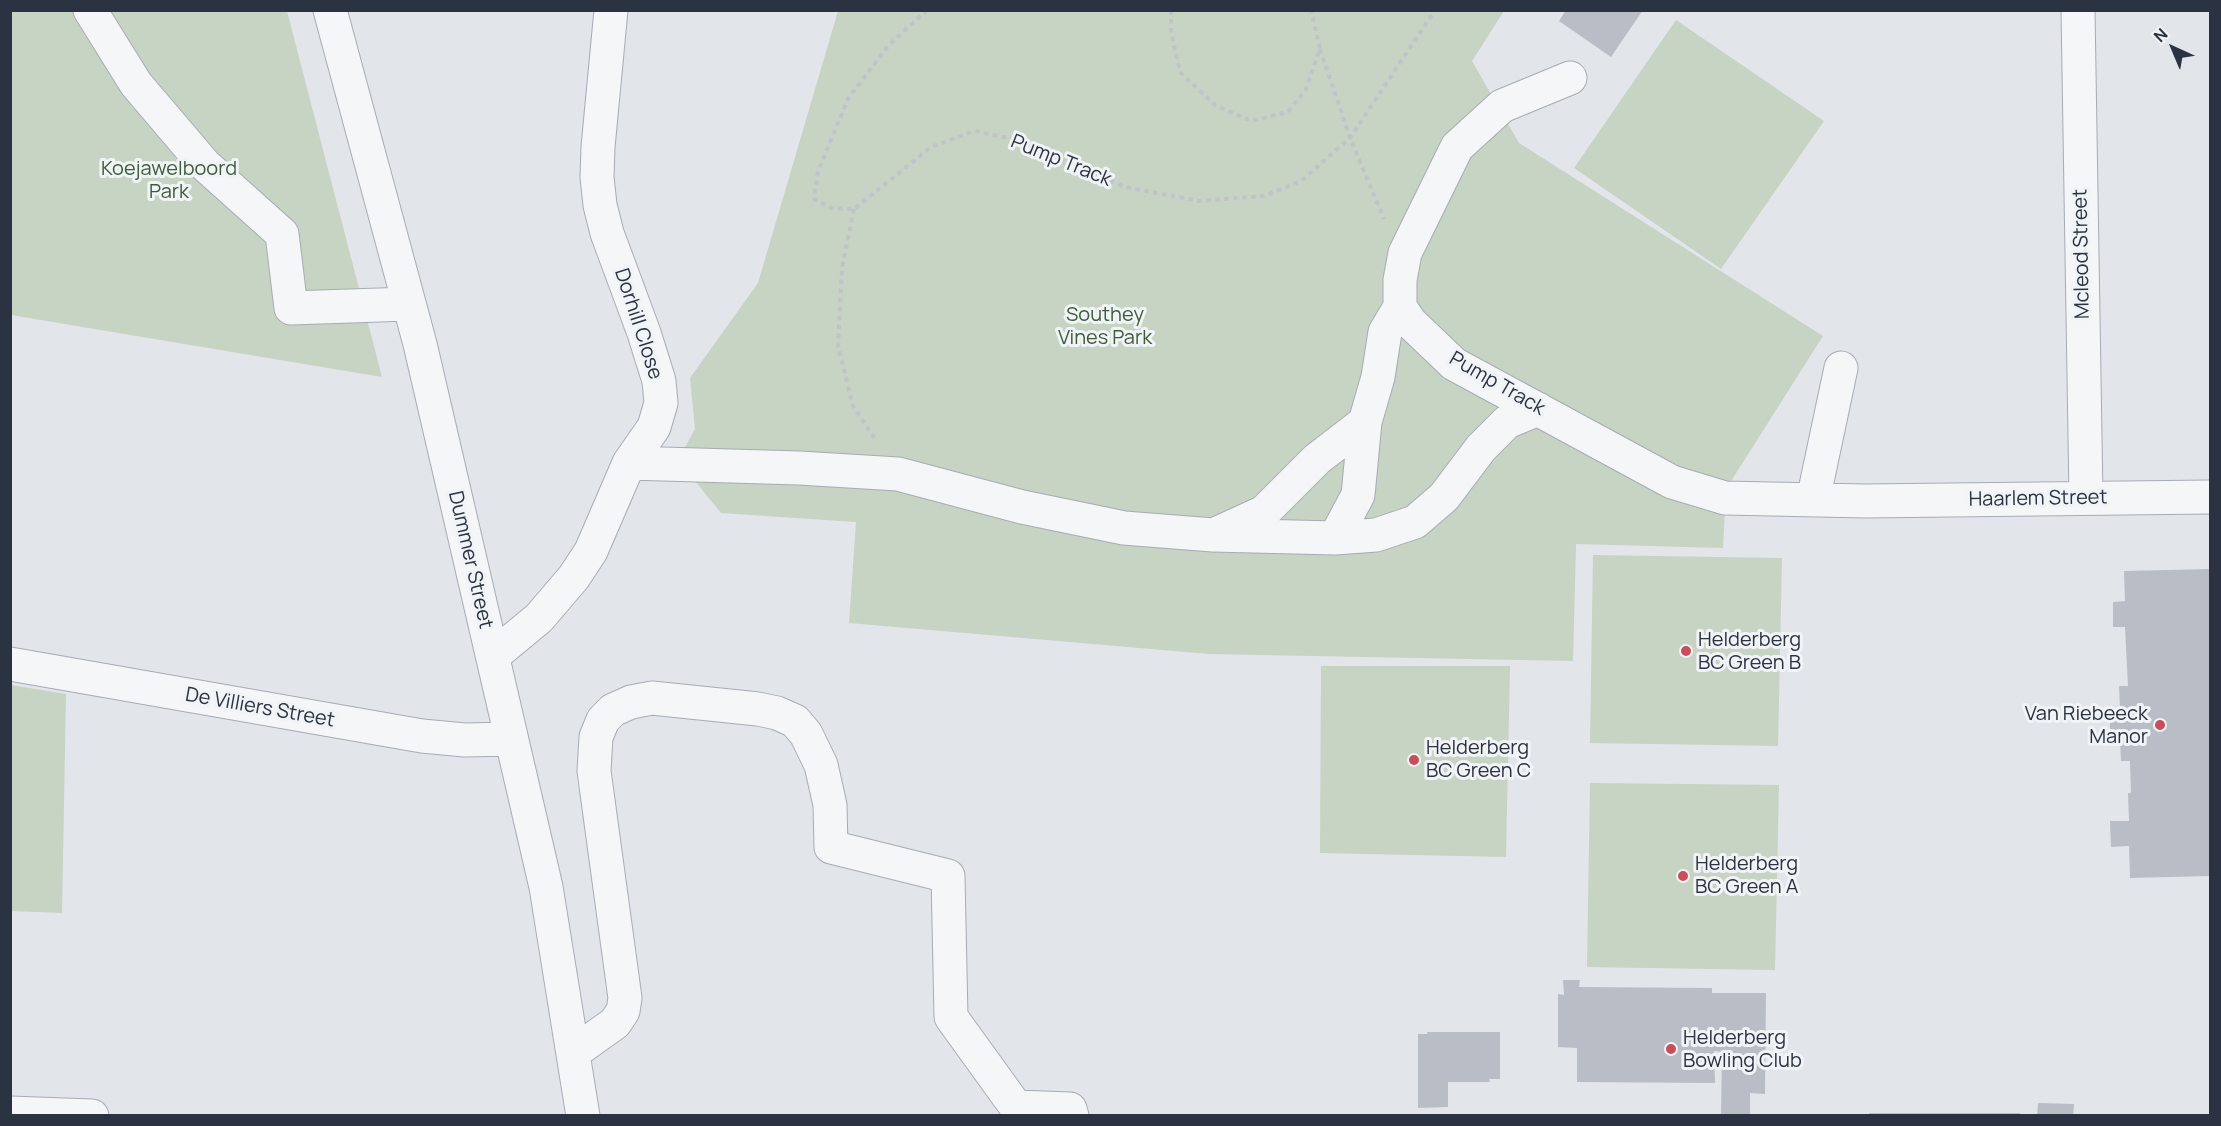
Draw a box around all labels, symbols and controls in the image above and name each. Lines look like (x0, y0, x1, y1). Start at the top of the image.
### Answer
north arrow (2143, 18, 2203, 78)
text: N (2149, 23, 2172, 47)
street label: Pump Track (1007, 130, 1115, 192)
park label: Koejawelboord Park (101, 157, 237, 204)
street label: Mcleod Street (2069, 189, 2095, 319)
street label: Dorhill Close (609, 265, 667, 383)
park label: Southey Vines Park (1058, 303, 1152, 350)
street label: Pump Track (1445, 347, 1549, 421)
street label: Haarlem Street (1968, 486, 2108, 512)
street label: Dummer Street (442, 489, 498, 631)
place label: Helderberg BC Green B (1698, 628, 1801, 675)
marker: Helderberg BC Green B (1679, 644, 1693, 658)
street label: De Villiers Street (183, 683, 337, 733)
place label: Van Riebeeck Manor (2025, 702, 2148, 749)
marker: Van Riebeeck Manor (2153, 718, 2167, 732)
place label: Helderberg BC Green C (1426, 736, 1531, 783)
marker: Helderberg BC Green C (1407, 753, 1421, 767)
place label: Helderberg BC Green A (1695, 852, 1798, 899)
marker: Helderberg BC Green A (1676, 869, 1690, 883)
place label: Helderberg Bowling Club (1683, 1026, 1802, 1073)
marker: Helderberg Bowling Club (1664, 1042, 1678, 1056)

